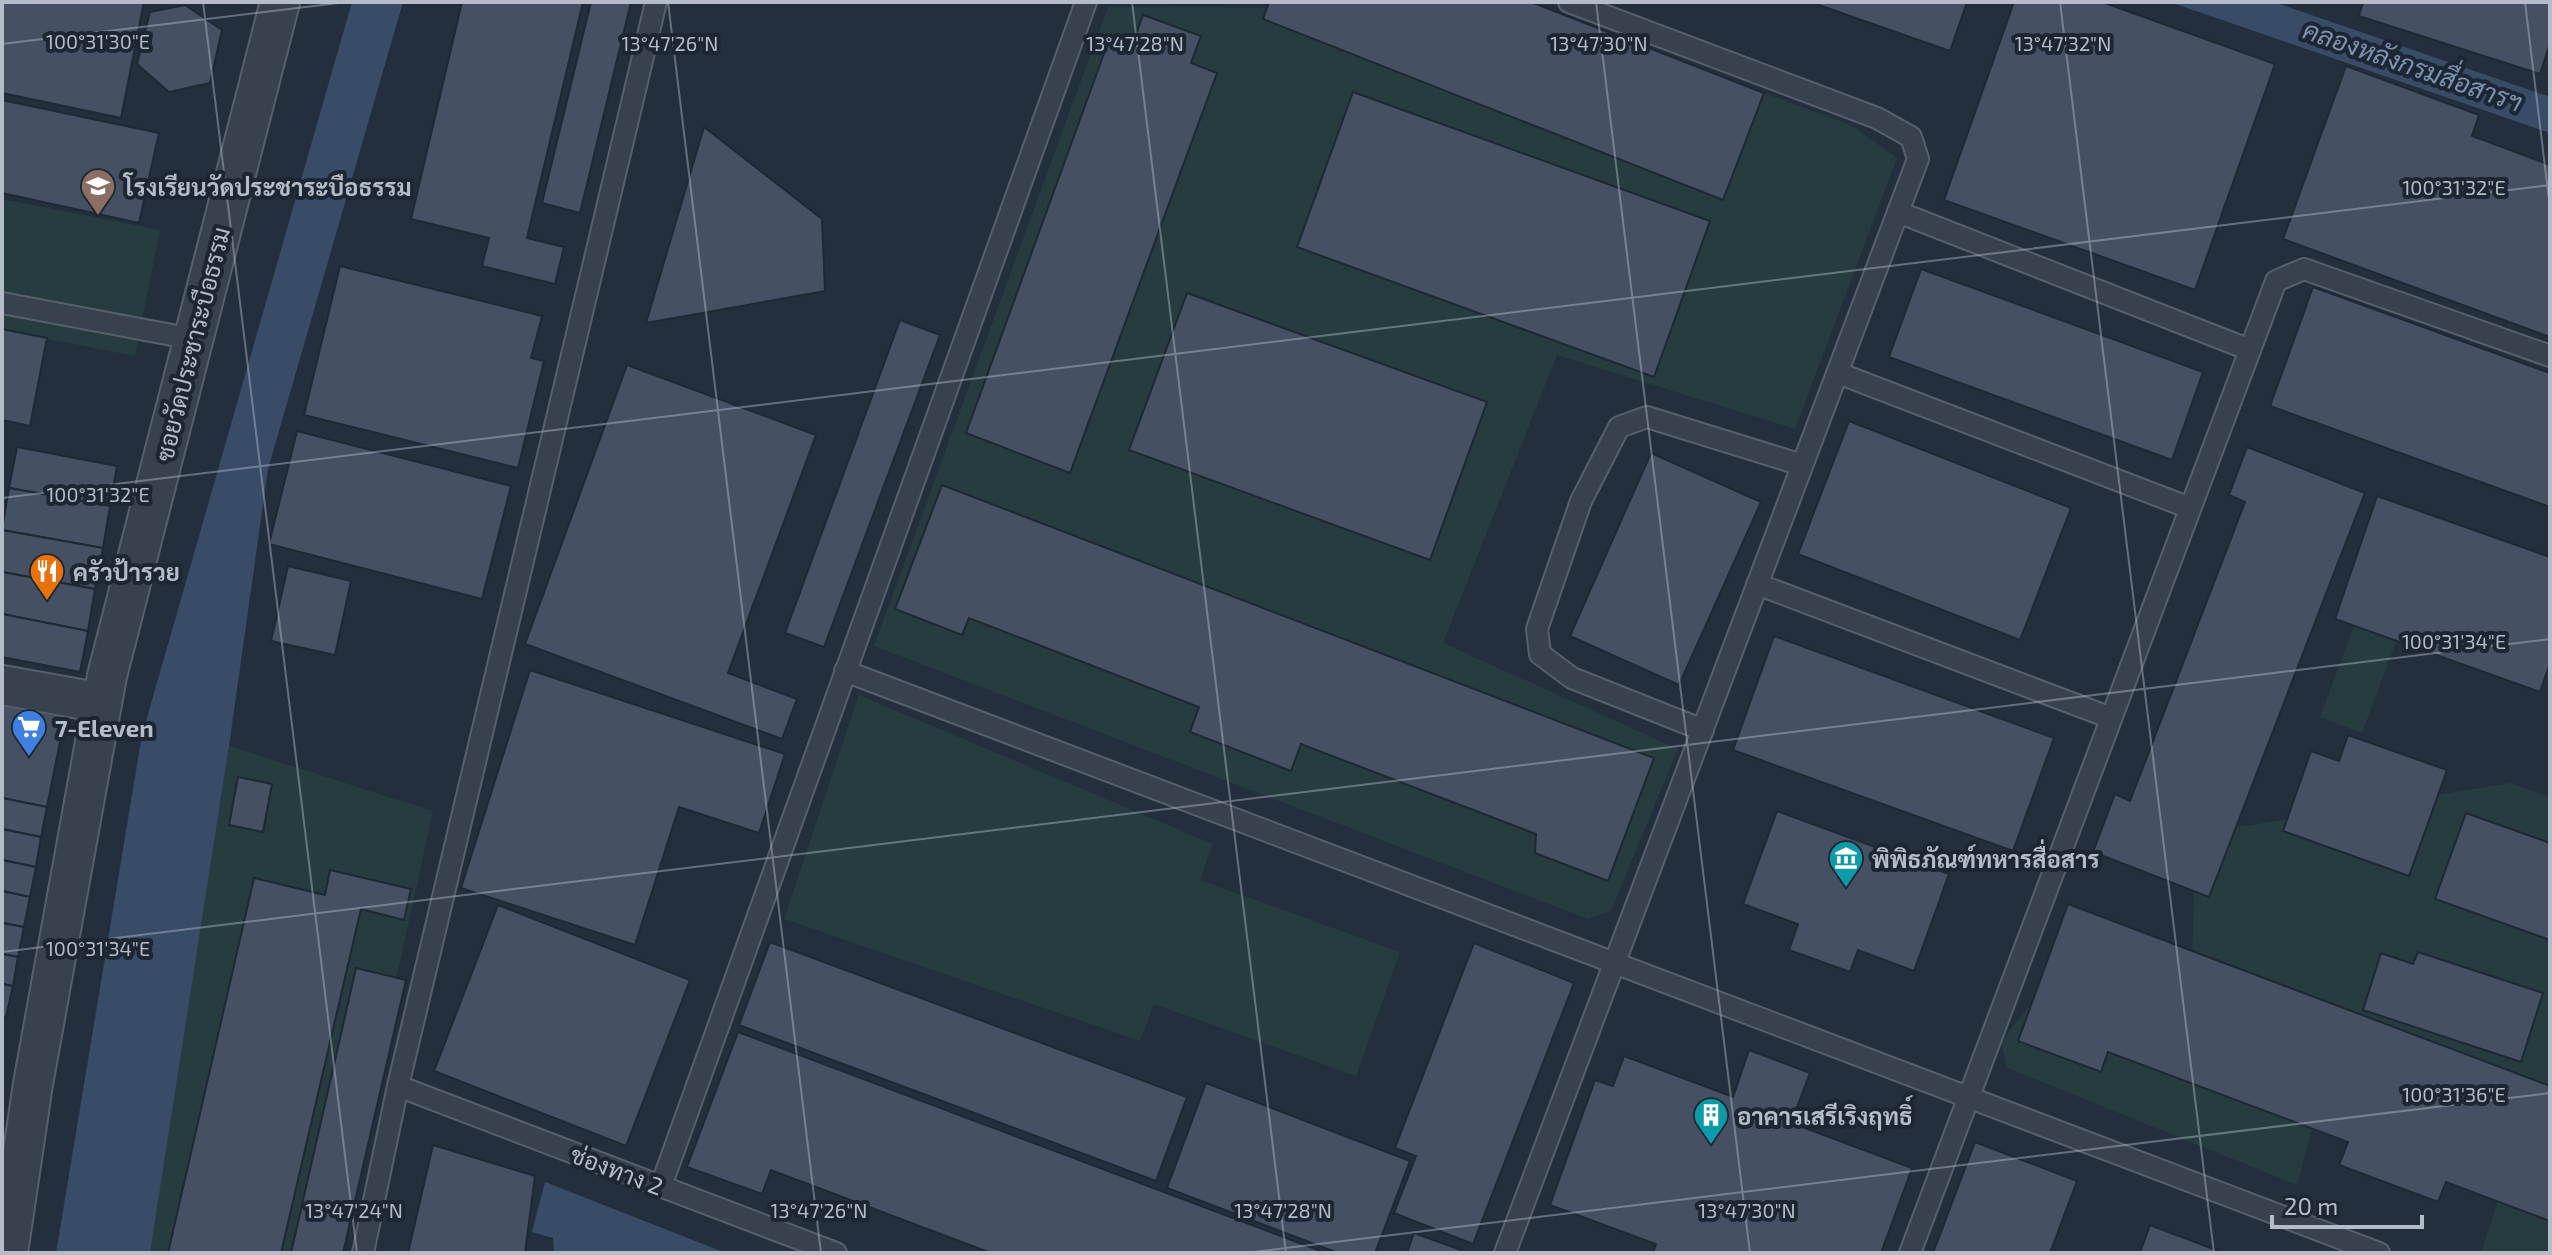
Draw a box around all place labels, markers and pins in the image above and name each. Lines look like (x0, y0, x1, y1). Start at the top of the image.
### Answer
school or university icon: โรงเรียนวัดประชาระบือธรรม (79, 167, 117, 217)
place label: โรงเรียนวัดประชาระบือธรรม (122, 172, 412, 201)
restaurant icon: ครัวป้ารวย (28, 552, 66, 602)
place label: ครัวป้ารวย (73, 557, 180, 586)
supermarket icon: 7-Eleven (10, 708, 48, 758)
place label: 7-Eleven (55, 713, 154, 742)
museum icon: พิพิธภัณฑ์ทหารสื่อสาร (1827, 839, 1865, 889)
place label: พิพิธภัณฑ์ทหารสื่อสาร (1872, 839, 2099, 873)
place label: อาคารเสรีเริงฤทธิ์ (1737, 1095, 1913, 1131)
building icon: อาคารเสรีเริงฤทธิ์ (1692, 1096, 1730, 1146)

